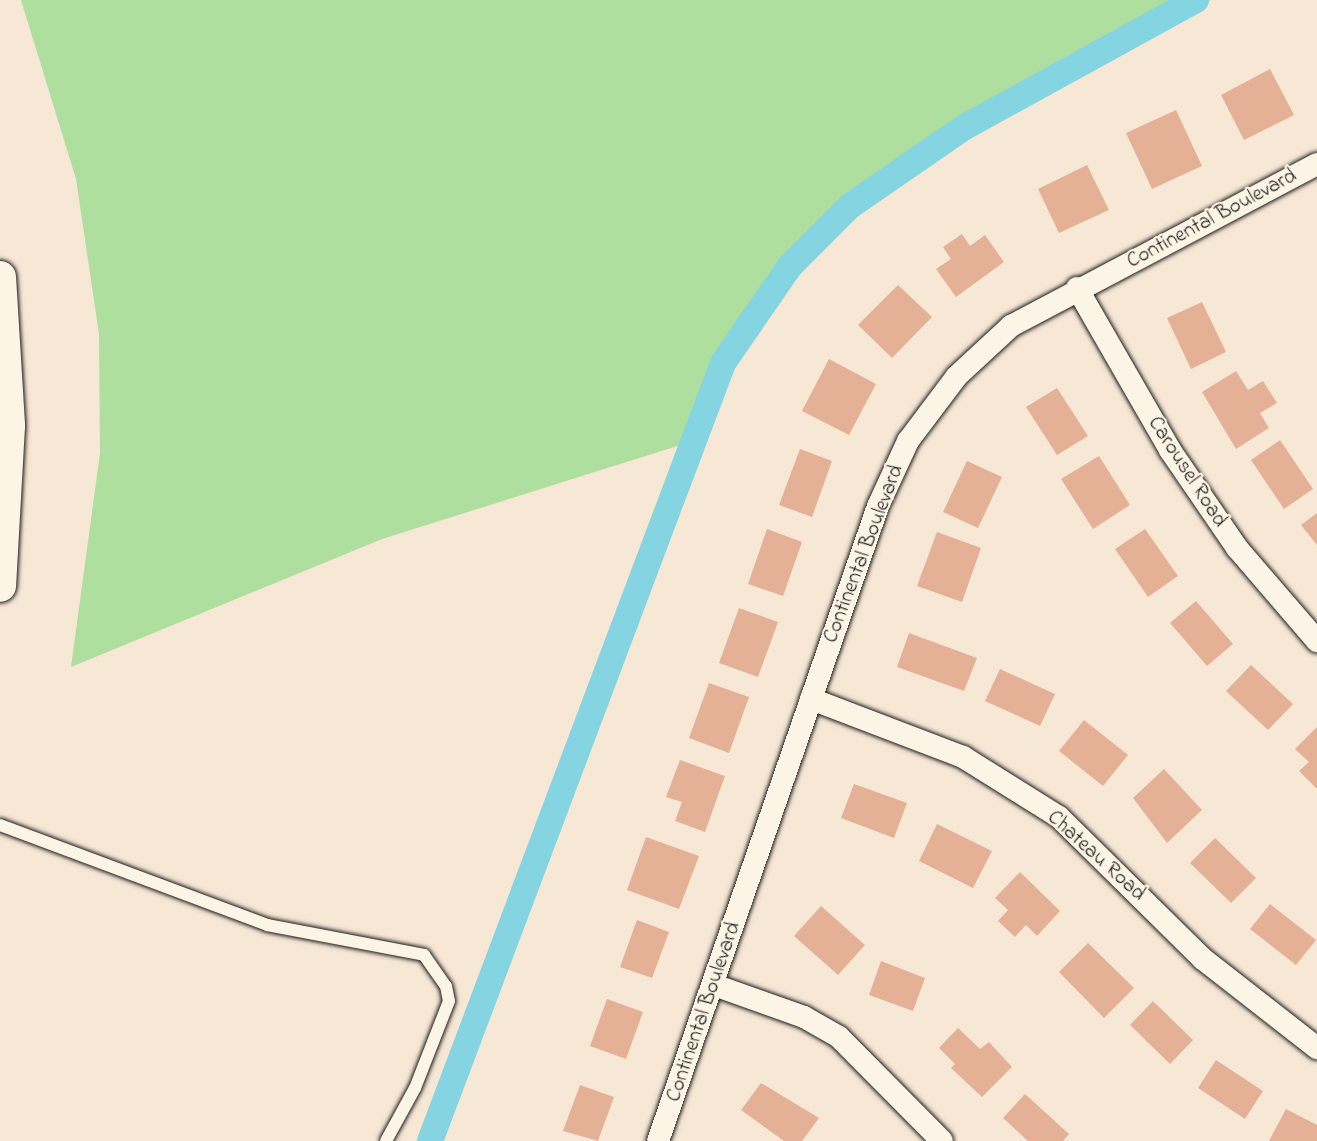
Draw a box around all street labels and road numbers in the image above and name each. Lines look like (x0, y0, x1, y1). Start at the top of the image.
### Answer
street label: Continental Boulevard (1123, 164, 1301, 274)
street label: Carousel Road (1142, 412, 1232, 532)
street label: Continental Boulevard (818, 461, 910, 647)
street label: Chateau Road (1042, 805, 1150, 907)
street label: Continental Boulevard (661, 919, 747, 1105)

